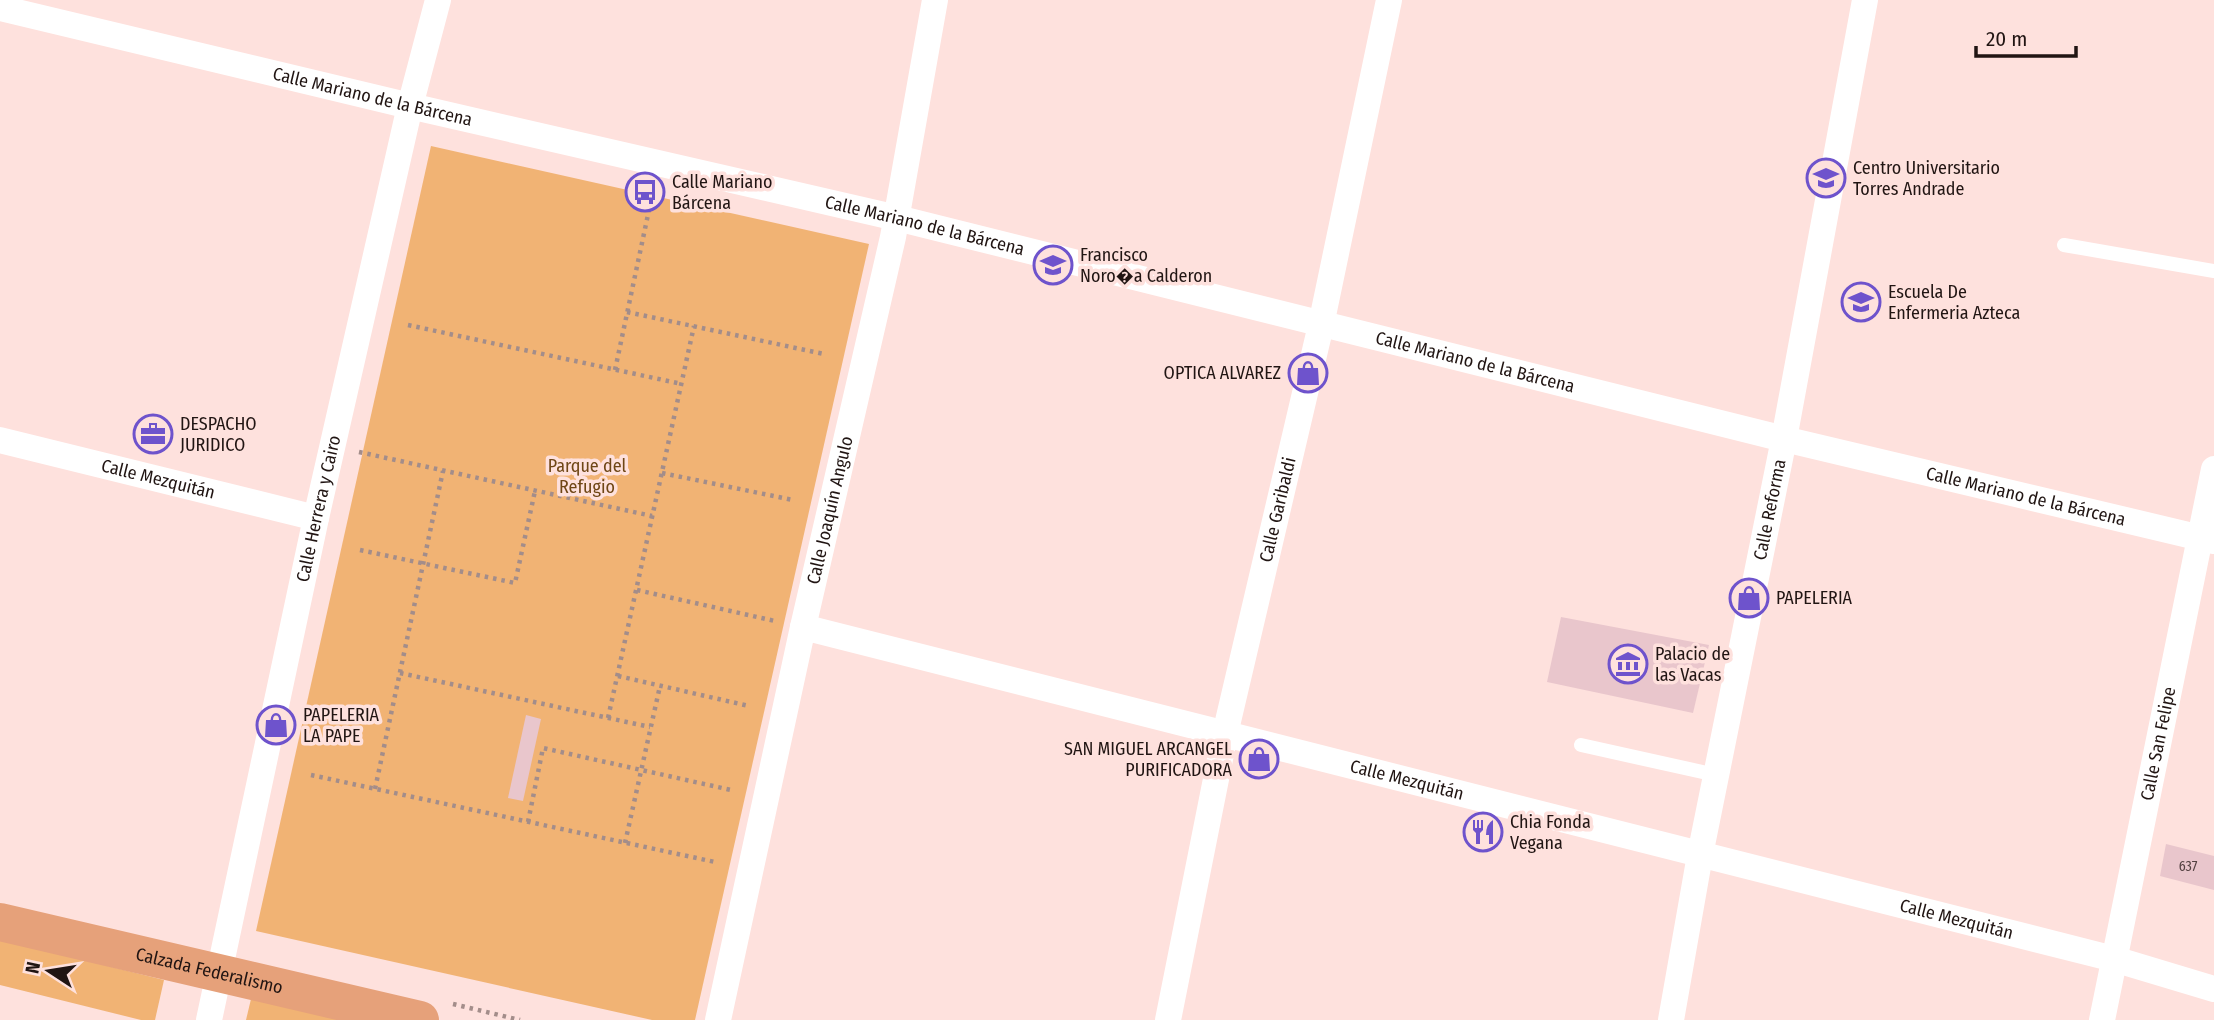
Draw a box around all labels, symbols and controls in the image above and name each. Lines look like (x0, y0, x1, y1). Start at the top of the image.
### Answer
scale bar (1976, 14, 2076, 58)
text: 20 m (1986, 26, 2027, 52)
street label: Calle Mariano de la Bárcena (271, 63, 475, 131)
school or university icon: Centro Universitario Torres Andrade (1805, 157, 1847, 199)
place label: Centro Universitario Torres Andrade (1853, 157, 2000, 200)
bus stop icon: Calle Mariano Bárcena (624, 171, 666, 213)
place label: Calle Mariano Bárcena (672, 171, 772, 214)
street label: Calle Mariano de la Bárcena (823, 191, 1027, 260)
school or university icon: Francisco Noro�a Calderon (1032, 244, 1074, 286)
place label: Francisco Noro�a Calderon (1080, 244, 1212, 287)
school or university icon: Escuela De Enfermeria Azteca (1840, 281, 1882, 323)
place label: Escuela De Enfermeria Azteca (1888, 281, 2020, 324)
street label: Calle Mariano de la Bárcena (1373, 327, 1577, 397)
shop icon: OPTICA ALVAREZ (1287, 352, 1329, 394)
place label: OPTICA ALVAREZ (1164, 362, 1281, 384)
office icon: DESPACHO JURIDICO (132, 413, 174, 455)
place label: DESPACHO JURIDICO (180, 413, 257, 456)
street label: Calle Herrera y Cairo (292, 433, 346, 584)
street label: Calle Joaquín Angulo (802, 434, 858, 586)
street label: Calle Mezquitán (99, 454, 217, 504)
park label: Parque del Refugio (548, 455, 627, 498)
street label: Calle Garibaldi (1255, 455, 1301, 564)
street label: Calle Reforma (1749, 457, 1791, 562)
street label: Calle Mariano de la Bárcena (1924, 462, 2128, 531)
shop icon: PAPELERIA (1728, 577, 1770, 619)
place label: PAPELERIA (1776, 587, 1853, 609)
museum icon: Palacio de las Vacas (1607, 643, 1649, 685)
place label: Palacio de las Vacas (1655, 643, 1730, 686)
street label: Calle San Felipe (2136, 685, 2180, 803)
shop icon: PAPELERIA LA PAPE (255, 704, 297, 746)
place label: PAPELERIA LA PAPE (303, 704, 380, 747)
place label: SAN MIGUEL ARCANGEL PURIFICADORA (1064, 738, 1233, 781)
shop icon: SAN MIGUEL ARCANGEL PURIFICADORA (1238, 738, 1280, 780)
street label: Calle Mezquitán (1348, 755, 1466, 805)
restaurant icon: Chia Fonda Vegana (1462, 811, 1504, 853)
place label: Chia Fonda Vegana (1510, 811, 1591, 854)
house number: 637 (2179, 858, 2198, 875)
street label: Calle Mezquitán (1897, 894, 2016, 944)
north arrow (14, 936, 84, 1006)
street label: Calzada Federalismo (134, 943, 285, 999)
text: N (20, 960, 45, 976)

